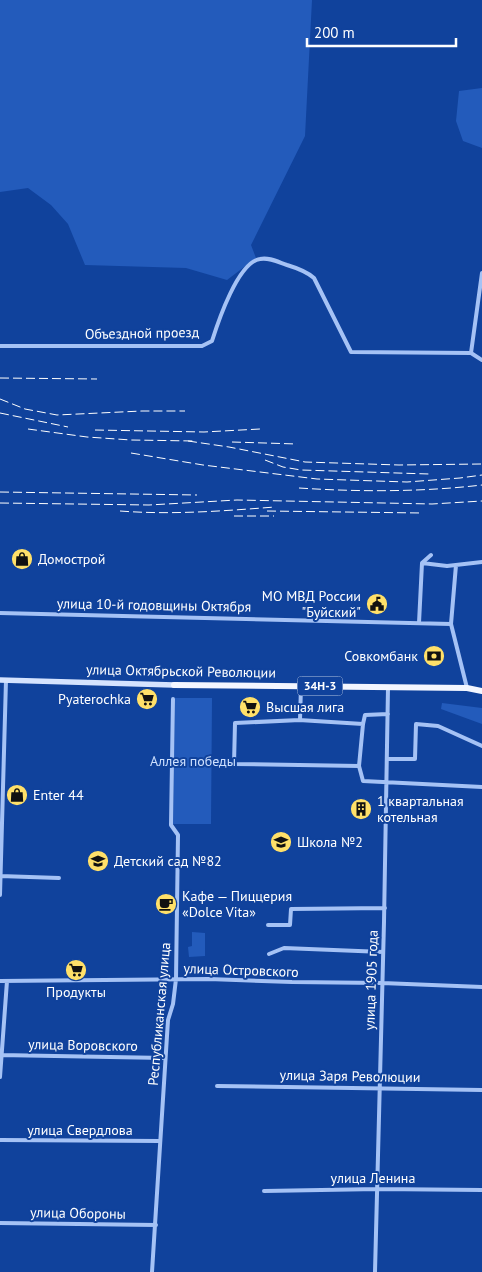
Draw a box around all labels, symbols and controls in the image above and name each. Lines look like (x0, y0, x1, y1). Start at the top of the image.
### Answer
scale bar (307, 15, 456, 47)
text: 200 m (314, 23, 355, 42)
street label: Объездной проезд (85, 323, 200, 343)
shop icon: Домострой (10, 547, 34, 571)
place label: Домострой (38, 550, 105, 568)
place label: МО МВД России "Буйский" (262, 587, 361, 621)
public building icon: МО МВД России "Буйский" (365, 592, 389, 616)
street label: улица 10-й годовщины Октября (57, 594, 251, 616)
bank icon: Совкомбанк (422, 644, 446, 668)
place label: Совкомбанк (344, 647, 418, 665)
street label: улица Октябрьской Революции (86, 660, 276, 682)
road number: 34Н-3 (298, 676, 342, 696)
supermarket icon: Pyaterochka (135, 687, 159, 711)
place label: Pyaterochka (58, 690, 131, 708)
supermarket icon: Высшая лига (238, 695, 262, 719)
place label: Высшая лига (266, 698, 344, 716)
park label: Аллея победы (150, 752, 236, 770)
shop icon: Enter 44 (5, 783, 29, 807)
place label: Enter 44 (33, 786, 84, 804)
place label: 1 квартальная котельная (377, 792, 464, 826)
building icon: 1 квартальная котельная (349, 797, 373, 821)
school or university icon: Школа №2 (269, 830, 293, 854)
place label: Школа №2 (297, 833, 363, 851)
school or university icon: Детский сад №82 (86, 849, 110, 873)
place label: Детский сад №82 (114, 852, 222, 870)
place label: Кафе — Пиццерия «Dolce Vita» (182, 887, 292, 921)
cafe icon: Кафе — Пиццерия «Dolce Vita» (154, 892, 178, 916)
street label: улица 1905 года (360, 929, 382, 1031)
street label: Республиканская улица (144, 942, 174, 1086)
supermarket icon: Продукты (64, 958, 88, 982)
street label: улица Островского (183, 959, 299, 981)
place label: Продукты (46, 983, 106, 1001)
street label: улица Воровского (28, 1035, 138, 1055)
street label: улица Заря Революции (279, 1066, 421, 1086)
street label: улица Свердлова (27, 1121, 133, 1139)
street label: улица Ленина (331, 1169, 415, 1187)
street label: улица Обороны (30, 1203, 126, 1223)

